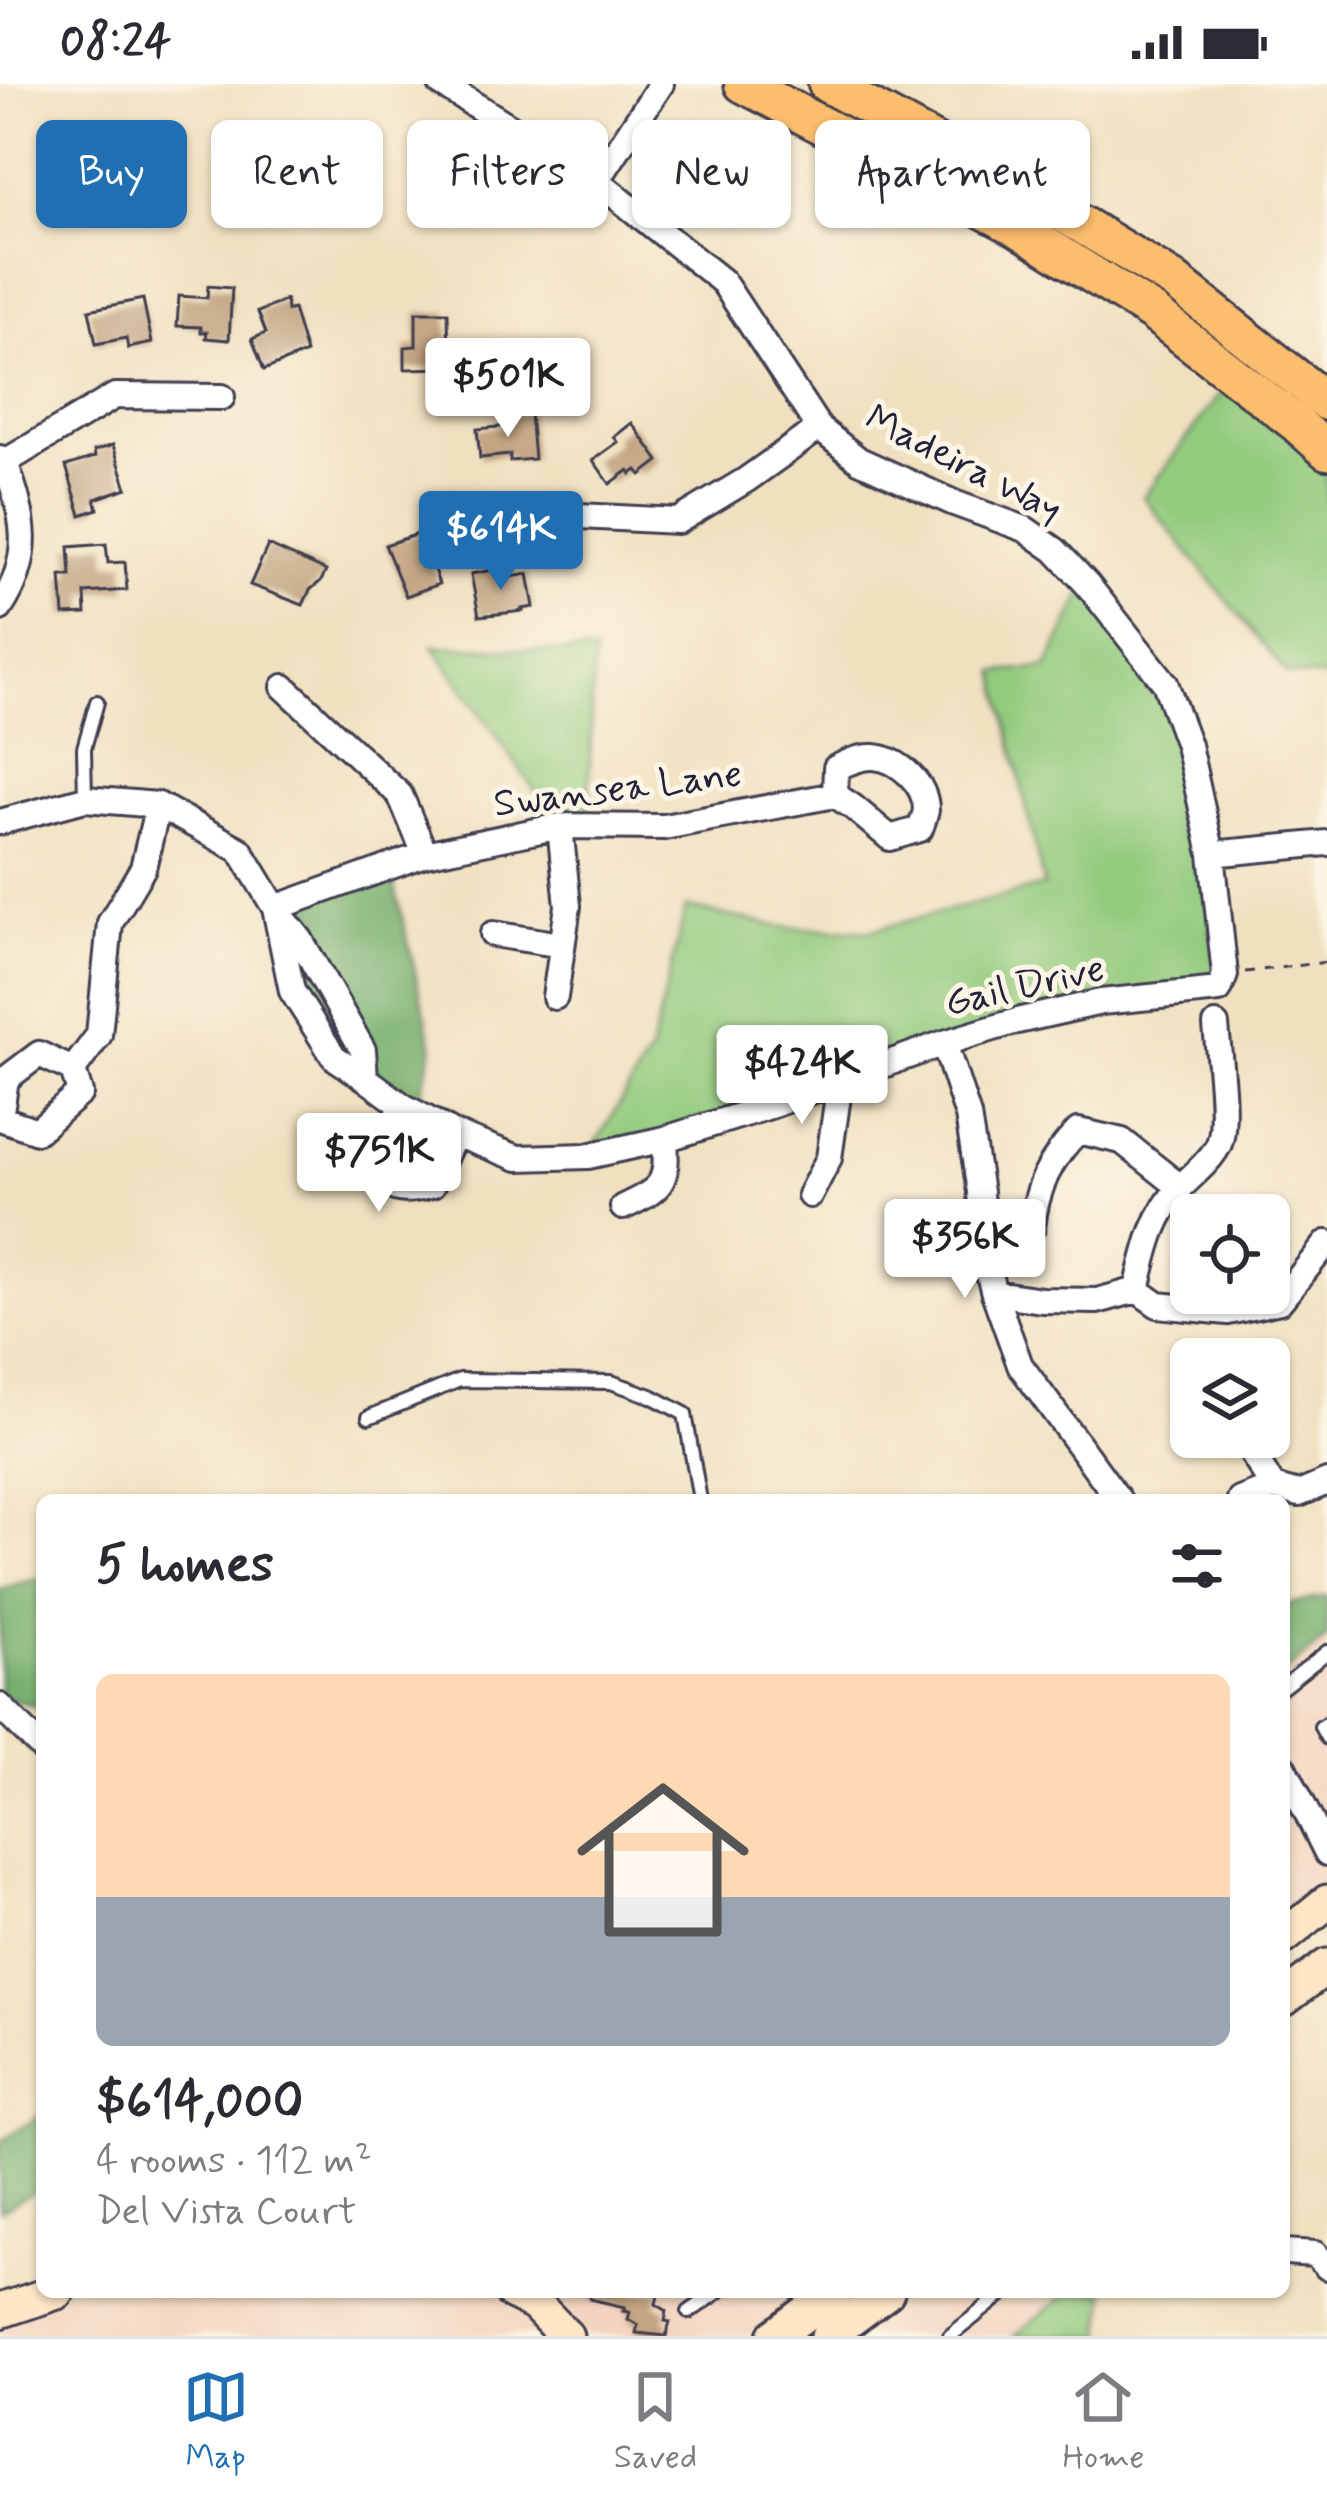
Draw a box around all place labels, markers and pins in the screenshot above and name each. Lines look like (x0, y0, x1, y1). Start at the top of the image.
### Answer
pin: $501K (424, 338, 592, 440)
pin: $614K (417, 491, 585, 593)
pin: $424K (718, 1025, 886, 1127)
pin: $751K (295, 1113, 463, 1215)
pin: $356K (881, 1199, 1049, 1301)

